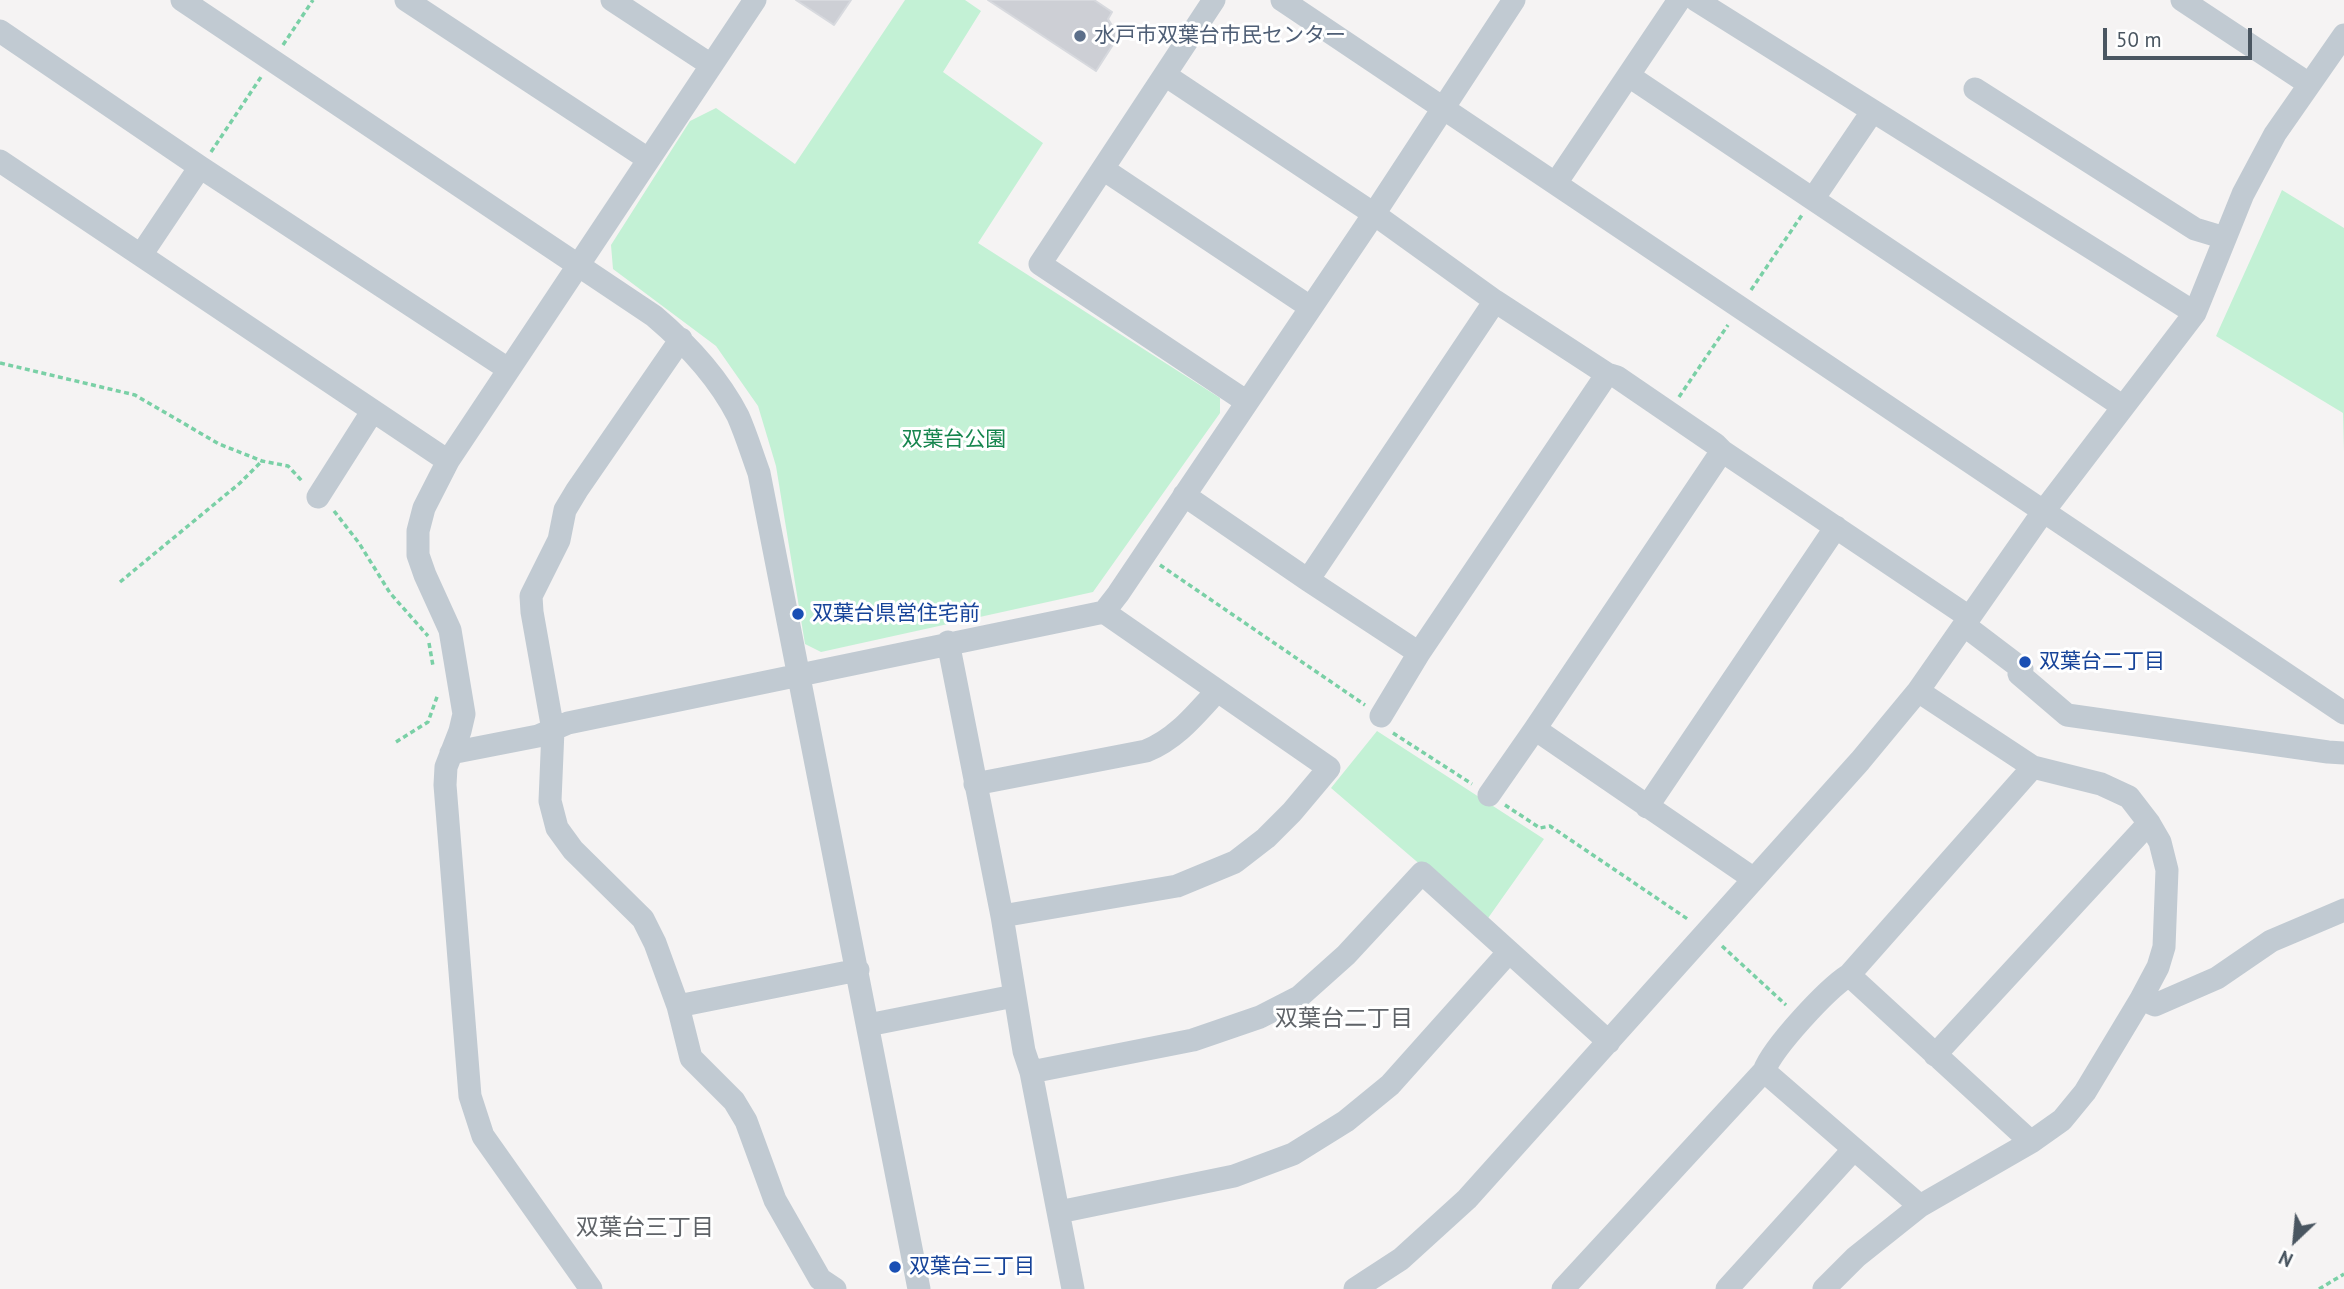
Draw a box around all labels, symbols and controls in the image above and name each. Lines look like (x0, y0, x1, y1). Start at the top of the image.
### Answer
scale bar (2106, 14, 2255, 58)
place label: 水戸市双葉台市民センター (1094, 23, 1346, 49)
text: 50 m (2116, 26, 2162, 53)
marker: 水戸市双葉台市民センター (1072, 28, 1088, 44)
park label: 双葉台公園 (902, 427, 1006, 453)
place label: 双葉台県営住宅前 (812, 601, 980, 627)
marker: 双葉台県営住宅前 (790, 606, 806, 622)
place label: 双葉台二丁目 (2039, 649, 2165, 675)
marker: 双葉台二丁目 (2017, 654, 2033, 670)
district label: 双葉台二丁目 (1275, 1005, 1413, 1033)
north arrow (2260, 1205, 2330, 1275)
district label: 双葉台三丁目 (576, 1214, 714, 1242)
text: N (2275, 1245, 2297, 1272)
place label: 双葉台三丁目 (909, 1254, 1035, 1280)
marker: 双葉台三丁目 (887, 1259, 903, 1275)

